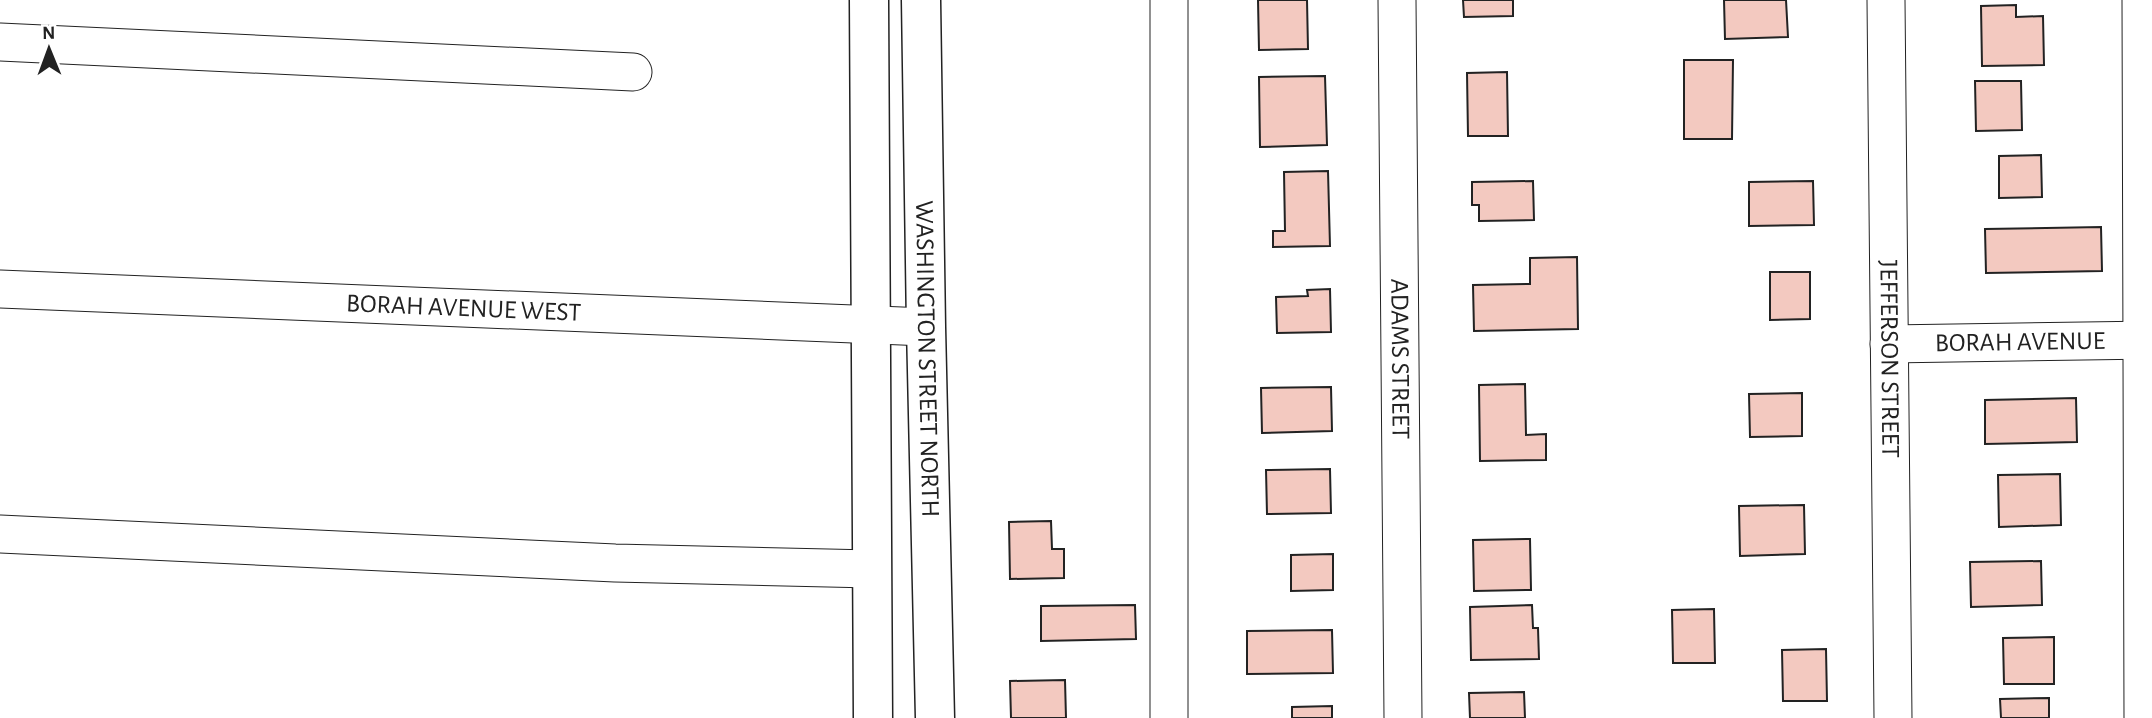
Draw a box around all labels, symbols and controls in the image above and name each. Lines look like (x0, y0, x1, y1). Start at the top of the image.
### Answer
north arrow (14, 14, 84, 84)
text: N (42, 24, 56, 43)
street label: WASHINGTON STREET NORTH (911, 200, 943, 518)
street label: JEFFERSON STREET (1876, 260, 1903, 458)
street label: ADAMS STREET (1386, 279, 1414, 440)
street label: BORAH AVENUE WEST (346, 290, 582, 326)
street label: BORAH AVENUE (1935, 328, 2105, 356)

